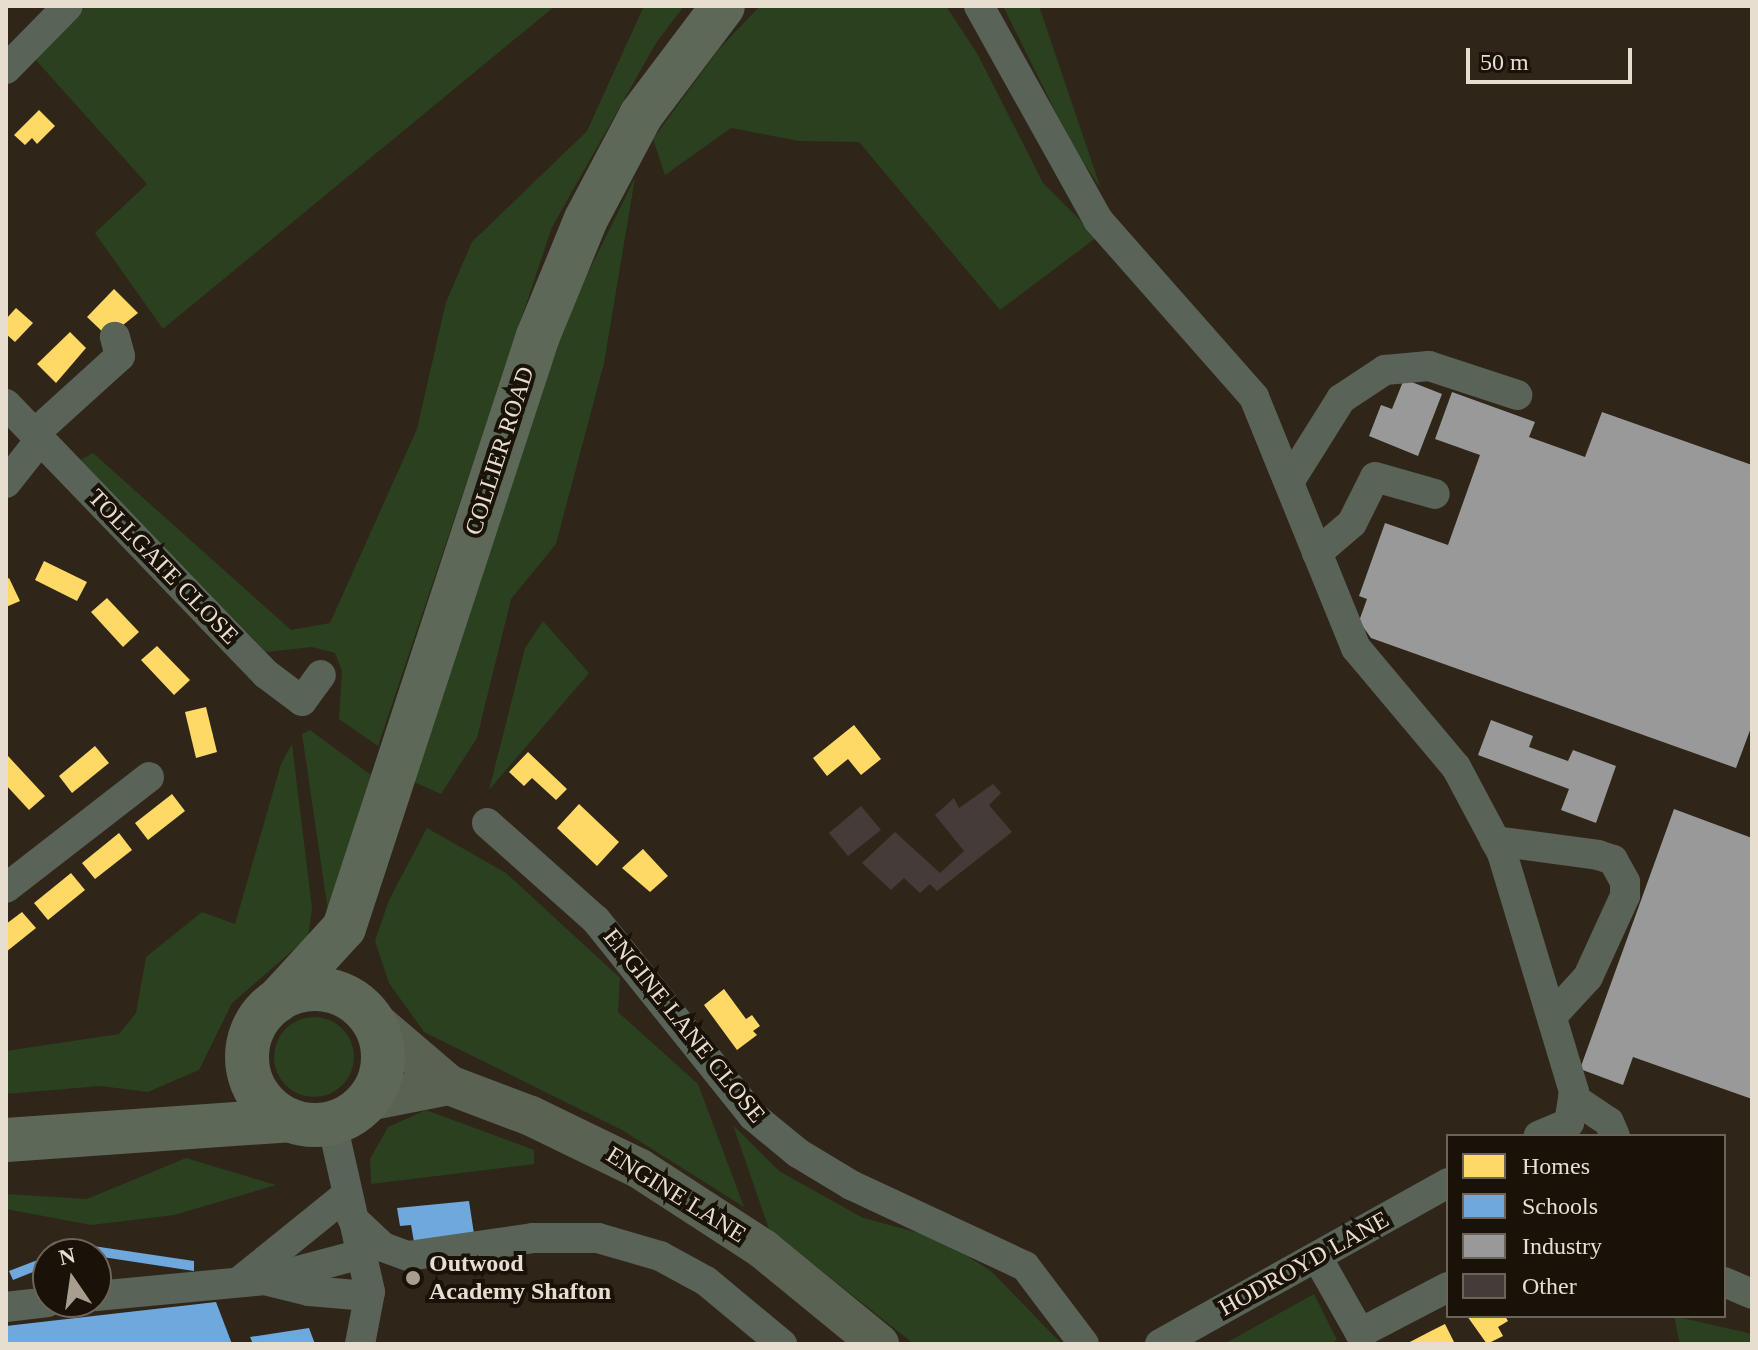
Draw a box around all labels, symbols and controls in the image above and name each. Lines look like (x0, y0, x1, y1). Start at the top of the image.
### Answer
scale bar (1470, 32, 1636, 82)
text: 50 m (1480, 49, 1529, 75)
street label: COLLIER ROAD (459, 363, 541, 539)
street label: TOLLGATE CLOSE (82, 484, 244, 650)
street label: ENGINE LANE CLOSE (597, 923, 771, 1129)
legend (1446, 1134, 1726, 1318)
street label: ENGINE LANE (601, 1141, 751, 1249)
text: Homes (1522, 1153, 1590, 1179)
text: Schools (1522, 1193, 1598, 1219)
street label: HODROYD LANE (1214, 1205, 1394, 1323)
text: Industry (1522, 1233, 1602, 1259)
north arrow (32, 1238, 112, 1318)
text: N (56, 1242, 77, 1270)
place label: Outwood Academy Shafton (429, 1250, 611, 1306)
marker: Outwood Academy Shafton (404, 1269, 422, 1287)
text: Other (1522, 1273, 1577, 1299)

